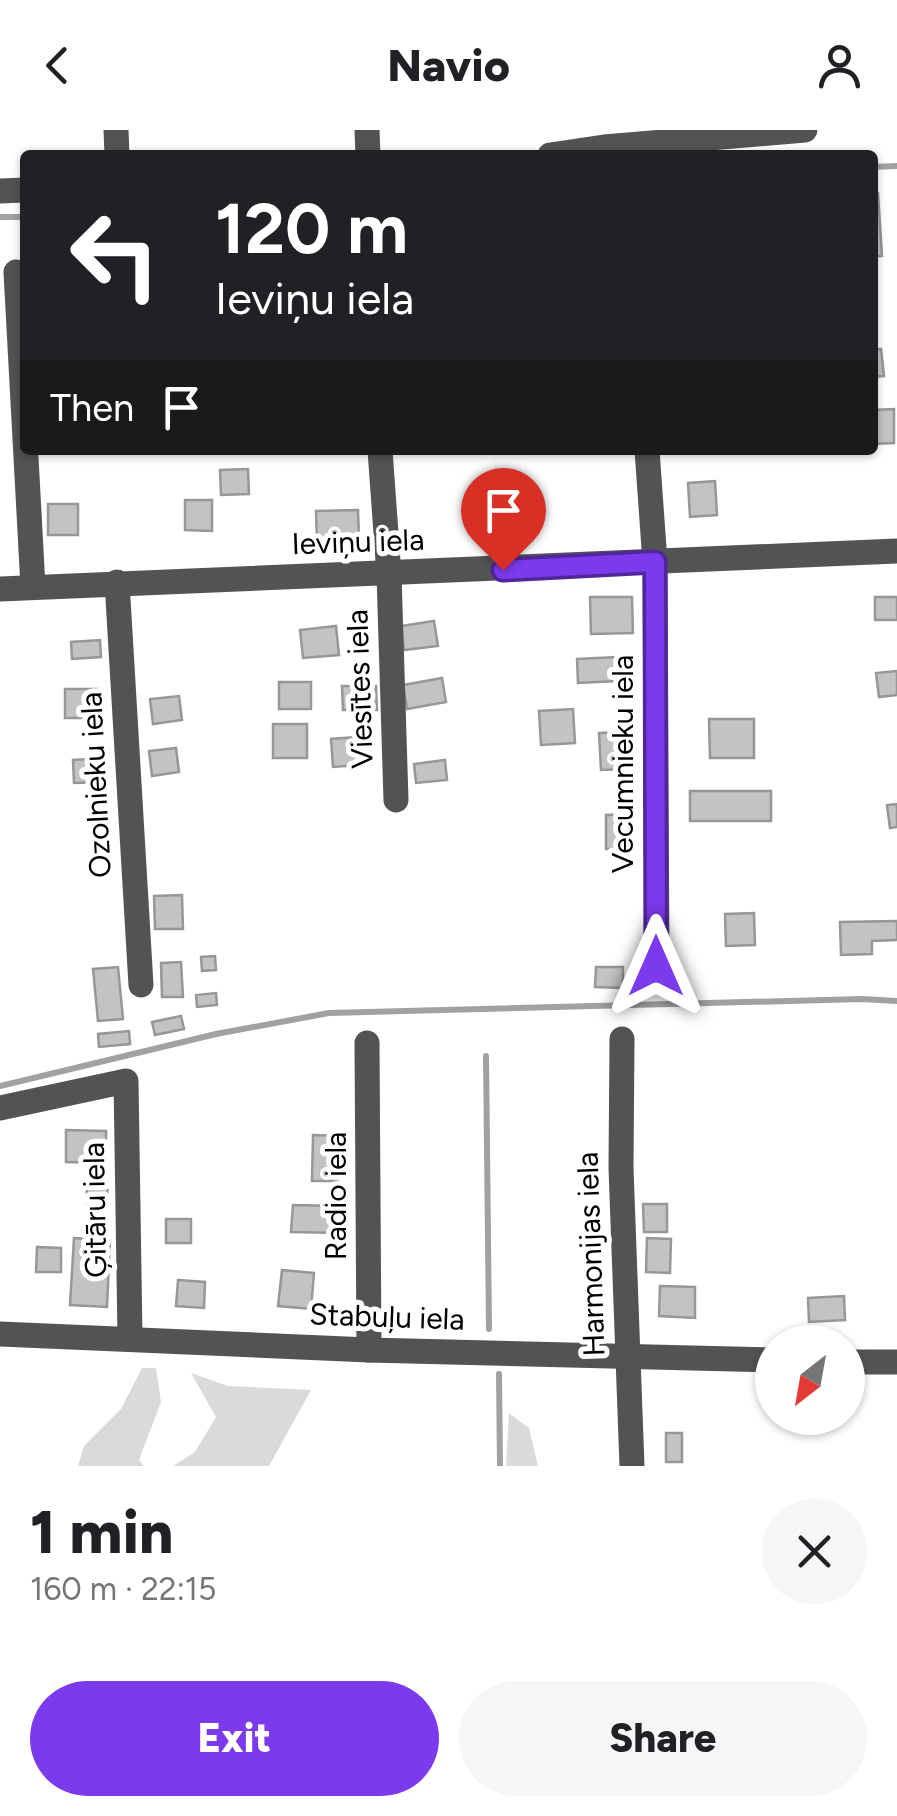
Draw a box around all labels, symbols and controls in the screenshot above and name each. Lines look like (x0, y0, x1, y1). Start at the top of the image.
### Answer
icon: back (30, 38, 85, 93)
text: Navio (387, 38, 510, 92)
icon: person (812, 38, 867, 93)
text: 120 m (215, 186, 408, 271)
icon: left (50, 190, 180, 320)
text: Ieviņu iela (215, 271, 414, 325)
icon: arrive (154, 380, 209, 435)
text: Then (50, 385, 134, 431)
pin (461, 468, 546, 571)
icon: arrive (476, 483, 531, 538)
street label: Ieviņu iela (291, 521, 425, 562)
street label: Viesītes iela (338, 609, 381, 769)
street label: Vecumnieku iela (604, 655, 641, 873)
street label: Ozolnieku iela (72, 691, 119, 879)
position arrow (604, 914, 708, 1018)
street label: Radio iela (317, 1132, 354, 1260)
street label: Ģitāru iela (75, 1142, 114, 1278)
street label: Harmonijas iela (568, 1151, 613, 1357)
street label: Stabuļu iela (309, 1295, 465, 1338)
north arrow (755, 1325, 865, 1435)
map controls (755, 1325, 865, 1435)
text: 1 min (30, 1496, 173, 1568)
button: close (762, 1499, 867, 1604)
text: 160 m · 22:15 (30, 1570, 216, 1608)
button: Exit (30, 1681, 439, 1796)
button: Share (459, 1681, 867, 1796)

